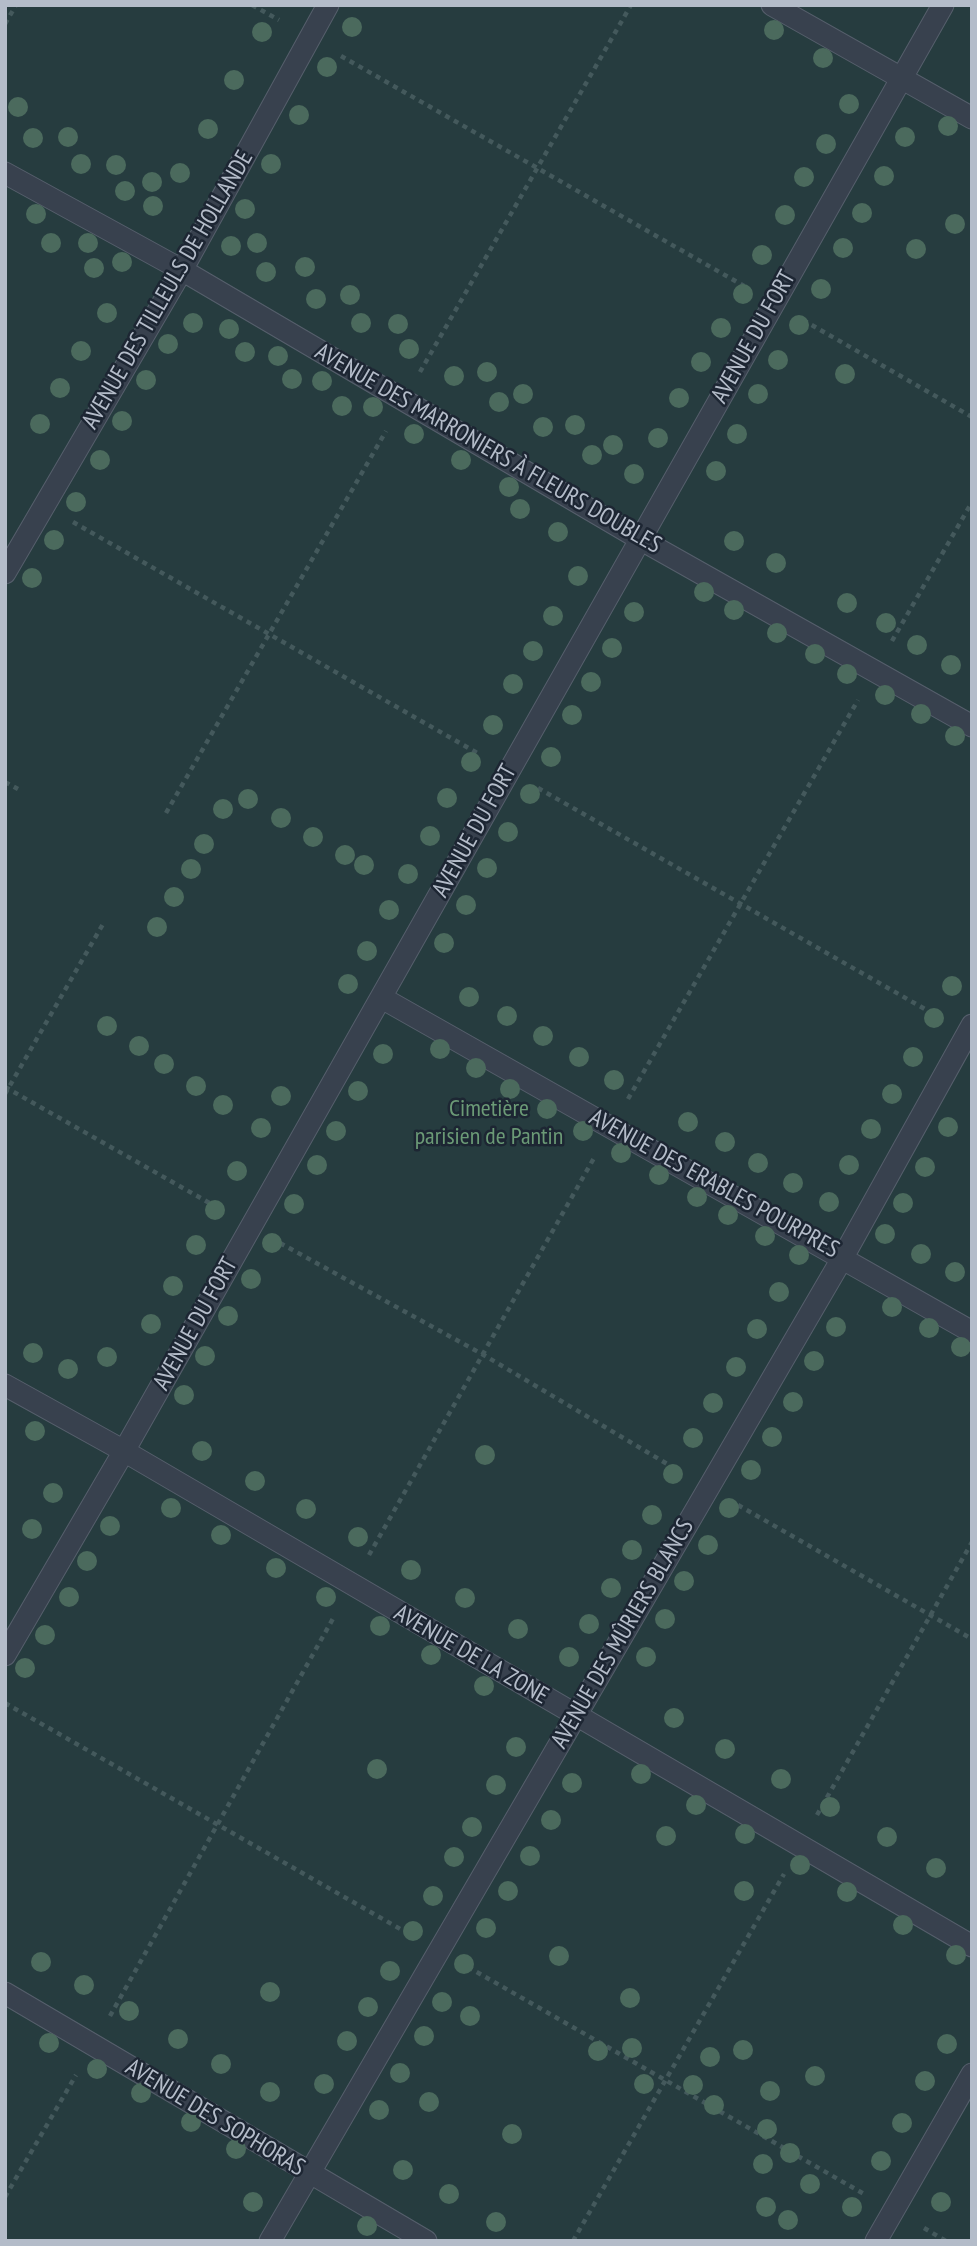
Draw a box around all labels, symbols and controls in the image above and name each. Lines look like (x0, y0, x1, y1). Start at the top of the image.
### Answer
street label: AVENUE DES TILLEULS DE HOLLANDE (76, 146, 260, 434)
street label: AVENUE DU FORT (706, 266, 802, 408)
street label: AVENUE DES MARRONIERS À FLEURS DOUBLES (310, 338, 666, 560)
street label: AVENUE DU FORT (427, 760, 523, 902)
park label: Cimetière parisien de Pantin (415, 1095, 563, 1151)
street label: AVENUE DES ERABLES POURPRES (584, 1103, 844, 1265)
street label: AVENUE DU FORT (148, 1253, 244, 1395)
street label: AVENUE DES MÛRIERS BLANCS (546, 1514, 700, 1754)
street label: AVENUE DE LA ZONE (389, 1599, 553, 1711)
street label: AVENUE DES SOPHORAS (120, 2053, 310, 2183)

